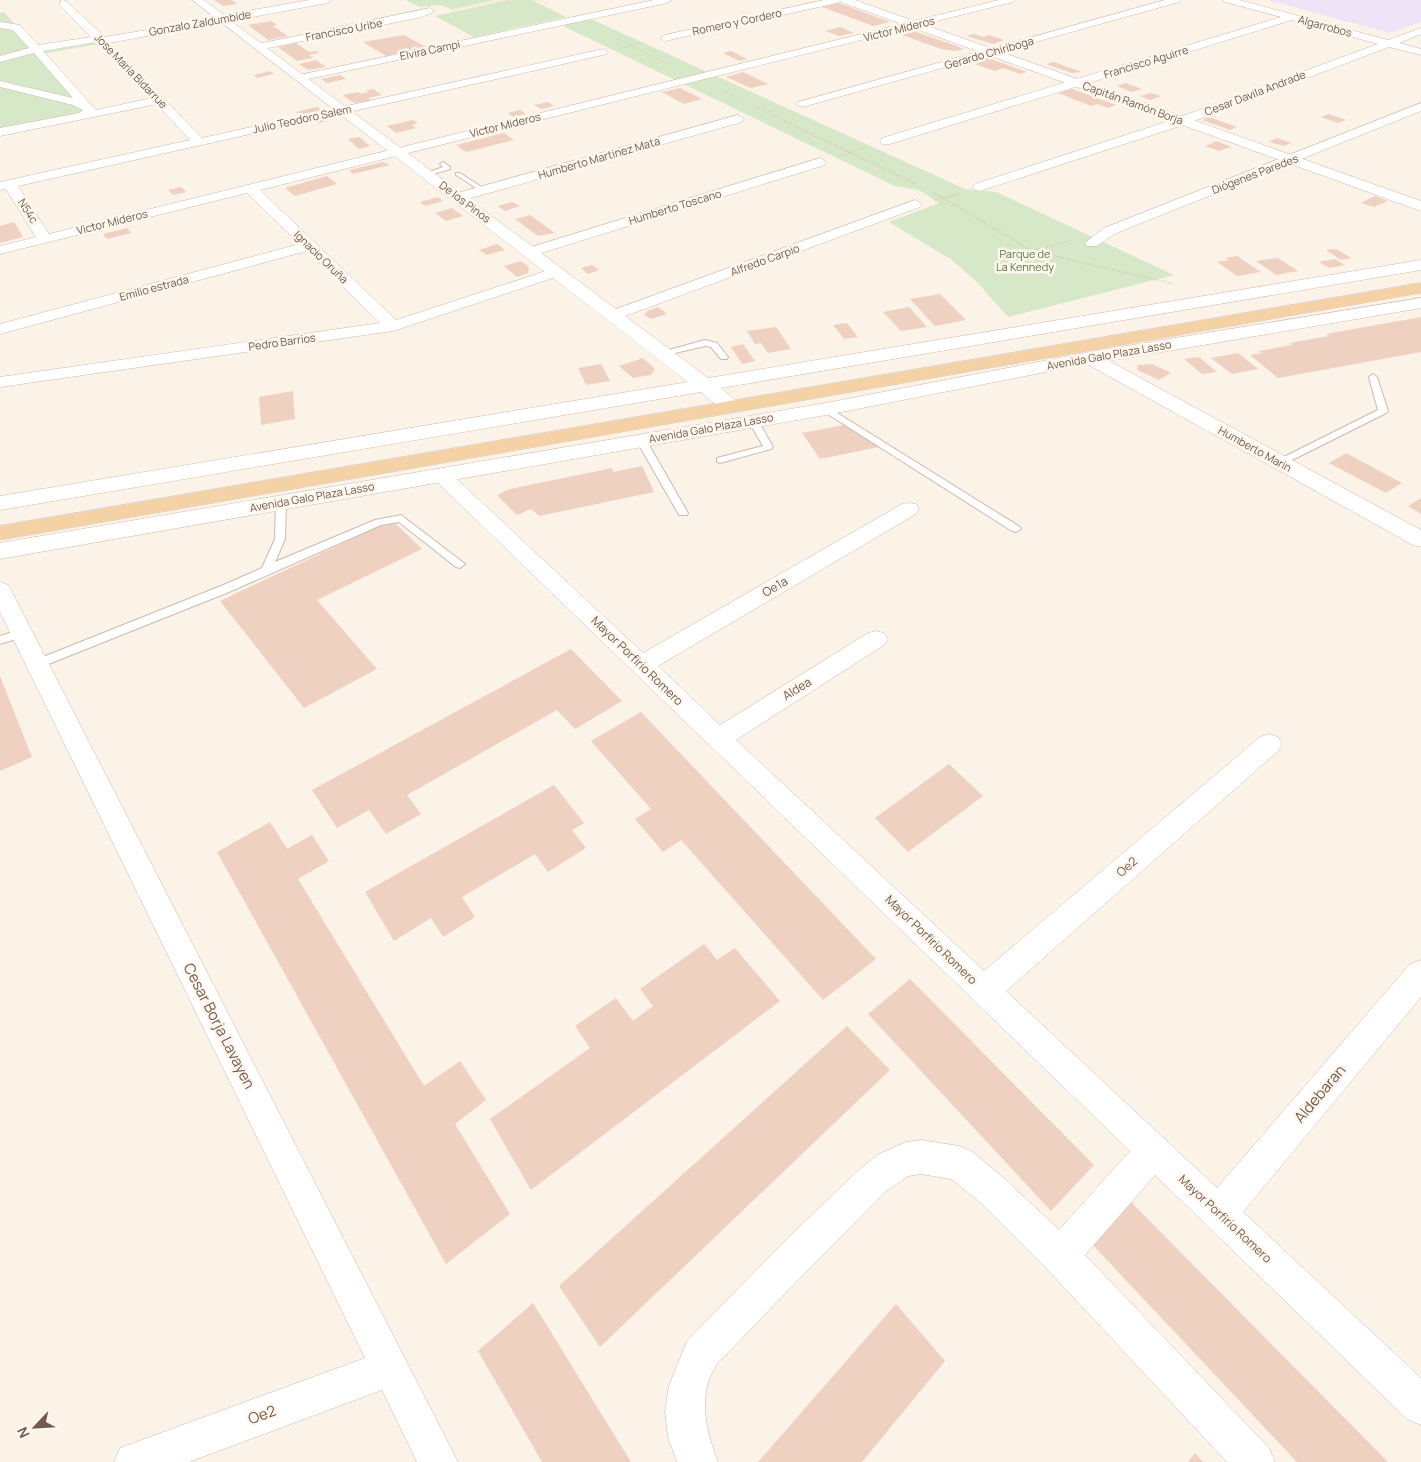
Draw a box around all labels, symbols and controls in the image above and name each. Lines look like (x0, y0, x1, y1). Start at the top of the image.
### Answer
street label: Romero y Cordero (691, 5, 784, 38)
street label: Gonzalo Zaldumbide (148, 6, 253, 39)
street label: Algarrobos (1297, 11, 1354, 40)
street label: Victor Mideros (862, 12, 936, 45)
street label: Francisco Uribe (304, 15, 384, 44)
street label: Jose Maria Bidarrue (92, 30, 172, 112)
street label: Gerardo Chiriboga (942, 33, 1035, 72)
street label: Elvira Campi (398, 36, 462, 63)
street label: Francisco Aguirre (1102, 41, 1190, 82)
street label: Cesar Davila Andrade (1202, 66, 1308, 119)
street label: Capitán Ramón Borja (1081, 77, 1186, 128)
street label: Julio Teodoro Salem (251, 101, 353, 136)
street label: Victor Mideros (468, 108, 542, 141)
street label: Humberto Martinez Mata (536, 133, 662, 182)
street label: Diógenes Paredes (1209, 150, 1300, 197)
street label: De los Pinos (436, 177, 494, 226)
street label: Humberto Toscano (627, 185, 724, 228)
street label: N54c (15, 196, 42, 226)
street label: Victor Mideros (75, 205, 149, 238)
street label: Ignacio Oruña (291, 227, 352, 286)
street label: Alfredo Carpio (728, 240, 802, 279)
park label: Parque de La Kennedy (996, 246, 1054, 274)
street label: Emilio estrada (118, 271, 190, 304)
street label: Pedro Barrios (247, 329, 317, 354)
street label: Avenida Galo Plaza Lasso (1045, 336, 1173, 373)
street label: Avenida Galo Plaza Lasso (647, 409, 775, 446)
street label: Humberto Marin (1216, 422, 1295, 475)
street label: Avenida Galo Plaza Lasso (248, 478, 376, 515)
street label: Oe1a (759, 572, 791, 601)
street label: Mayor Porfirio Romero (588, 612, 687, 709)
street label: Aldea (779, 673, 814, 704)
street label: Oe2 (1113, 853, 1141, 880)
street label: Mayor Porfirio Romero (882, 891, 981, 988)
street label: Cesar Borja Lavayen (179, 959, 260, 1092)
street label: Aldebaran (1289, 1060, 1350, 1127)
street label: Mayor Porfirio Romero (1175, 1171, 1276, 1266)
street label: Oe2 (245, 1400, 279, 1429)
north arrow (10, 1402, 60, 1452)
text: N (12, 1424, 34, 1441)

